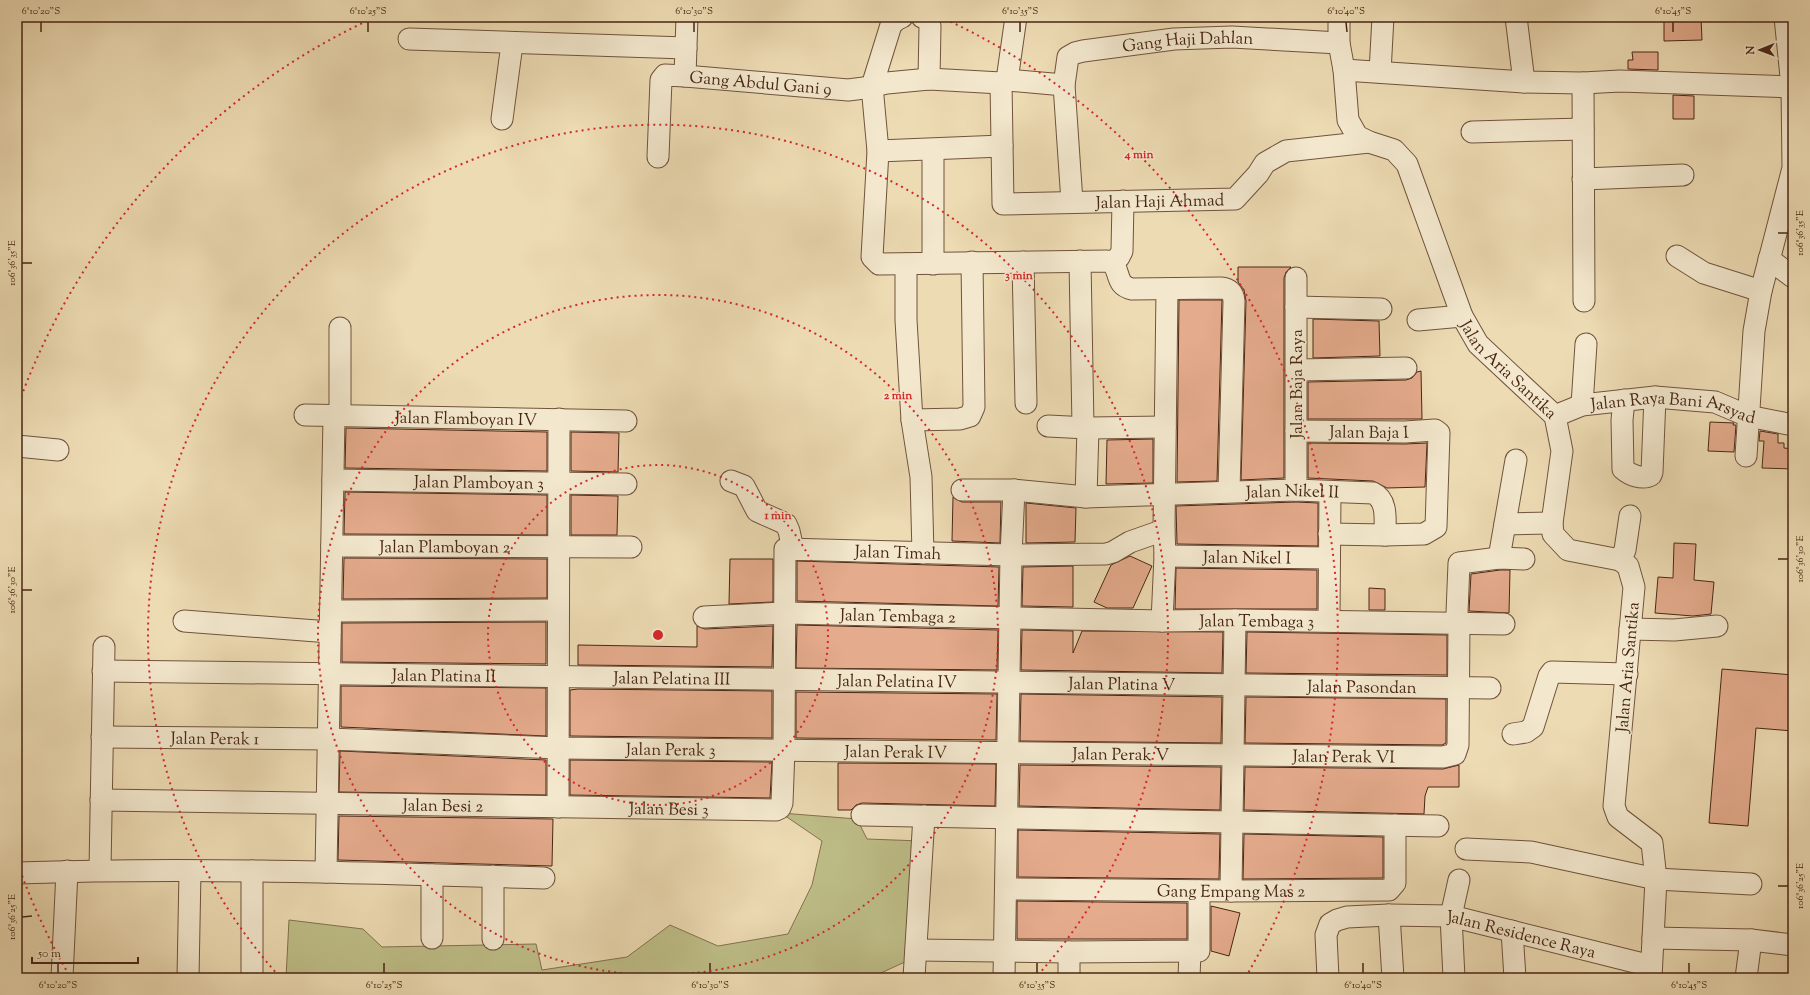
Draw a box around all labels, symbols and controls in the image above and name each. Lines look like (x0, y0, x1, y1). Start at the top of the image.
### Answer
text: 6°10'20"S (22, 4, 60, 19)
text: 6°10'25"S (350, 4, 386, 19)
text: 6°10'30"S (675, 4, 713, 19)
text: 6°10'35"S (1002, 4, 1038, 19)
text: 6°10'40"S (1327, 4, 1365, 19)
text: 6°10'45"S (1655, 4, 1691, 19)
street label: Gang Haji Dahlan (1121, 27, 1254, 60)
north arrow (1740, 30, 1780, 70)
text: N (1743, 45, 1759, 56)
street label: Gang Abdul Gani 9 (688, 66, 833, 103)
text: 4 min (1123, 146, 1154, 164)
street label: Jalan Haji Ahmad (1095, 189, 1225, 216)
text: 106°36'35"E (1793, 210, 1808, 256)
text: 106°36'35"E (5, 240, 20, 286)
text: 3 min (1005, 267, 1034, 285)
street label: Jalan Aria Santika (1452, 316, 1561, 426)
street label: Jalan Baja Raya (1286, 329, 1310, 440)
text: 2 min (884, 387, 913, 405)
street label: Jalan Raya Bani Arsyad (1589, 387, 1758, 431)
street label: Jalan Flamboyan IV (394, 407, 538, 433)
street label: Jalan Baja I (1328, 421, 1410, 446)
street label: Jalan Plamboyan 3 (413, 471, 544, 497)
street label: Jalan Nikel II (1244, 480, 1340, 506)
text: 1 min (763, 507, 792, 525)
street label: Jalan Plamboyan 2 (378, 536, 511, 561)
text: 106°36'30"E (1793, 536, 1808, 583)
street label: Jalan Timah (853, 541, 942, 567)
street label: Jalan Nikel I (1202, 546, 1292, 572)
text: 106°36'30"E (5, 567, 20, 614)
street label: Jalan Aria Santika (1611, 601, 1647, 734)
street label: Jalan Tembaga 2 (839, 604, 956, 631)
street label: Jalan Tembaga 3 (1198, 610, 1315, 635)
centre of rings (651, 628, 665, 642)
street label: Jalan Platina II (391, 665, 497, 690)
street label: Jalan Pelatina III (612, 667, 731, 693)
street label: Jalan Pelatina IV (836, 670, 957, 695)
street label: Jalan Platina V (1067, 673, 1176, 698)
street label: Jalan Pasondan (1306, 676, 1417, 701)
street label: Jalan Perak 1 (169, 728, 260, 752)
street label: Jalan Perak 3 (625, 739, 716, 764)
street label: Jalan Perak IV (844, 741, 947, 766)
street label: Jalan Perak V (1071, 743, 1170, 768)
street label: Jalan Perak VI (1291, 745, 1395, 771)
street label: Jalan Besi 2 (401, 794, 484, 820)
street label: Jalan Besi 3 (628, 798, 709, 823)
text: 106°36'25"E (1793, 863, 1808, 909)
street label: Gang Empang Mas 2 (1157, 880, 1305, 905)
text: 106°36'25"E (5, 894, 20, 940)
street label: Jalan Residence Raya (1446, 906, 1598, 966)
scale bar (32, 939, 138, 965)
text: 50 m (37, 945, 61, 963)
text: 6°10'20"S (39, 978, 77, 993)
text: 6°10'25"S (366, 978, 402, 993)
text: 6°10'30"S (691, 978, 729, 993)
text: 6°10'35"S (1019, 978, 1055, 993)
text: 6°10'40"S (1344, 978, 1382, 993)
text: 6°10'45"S (1671, 978, 1707, 993)

